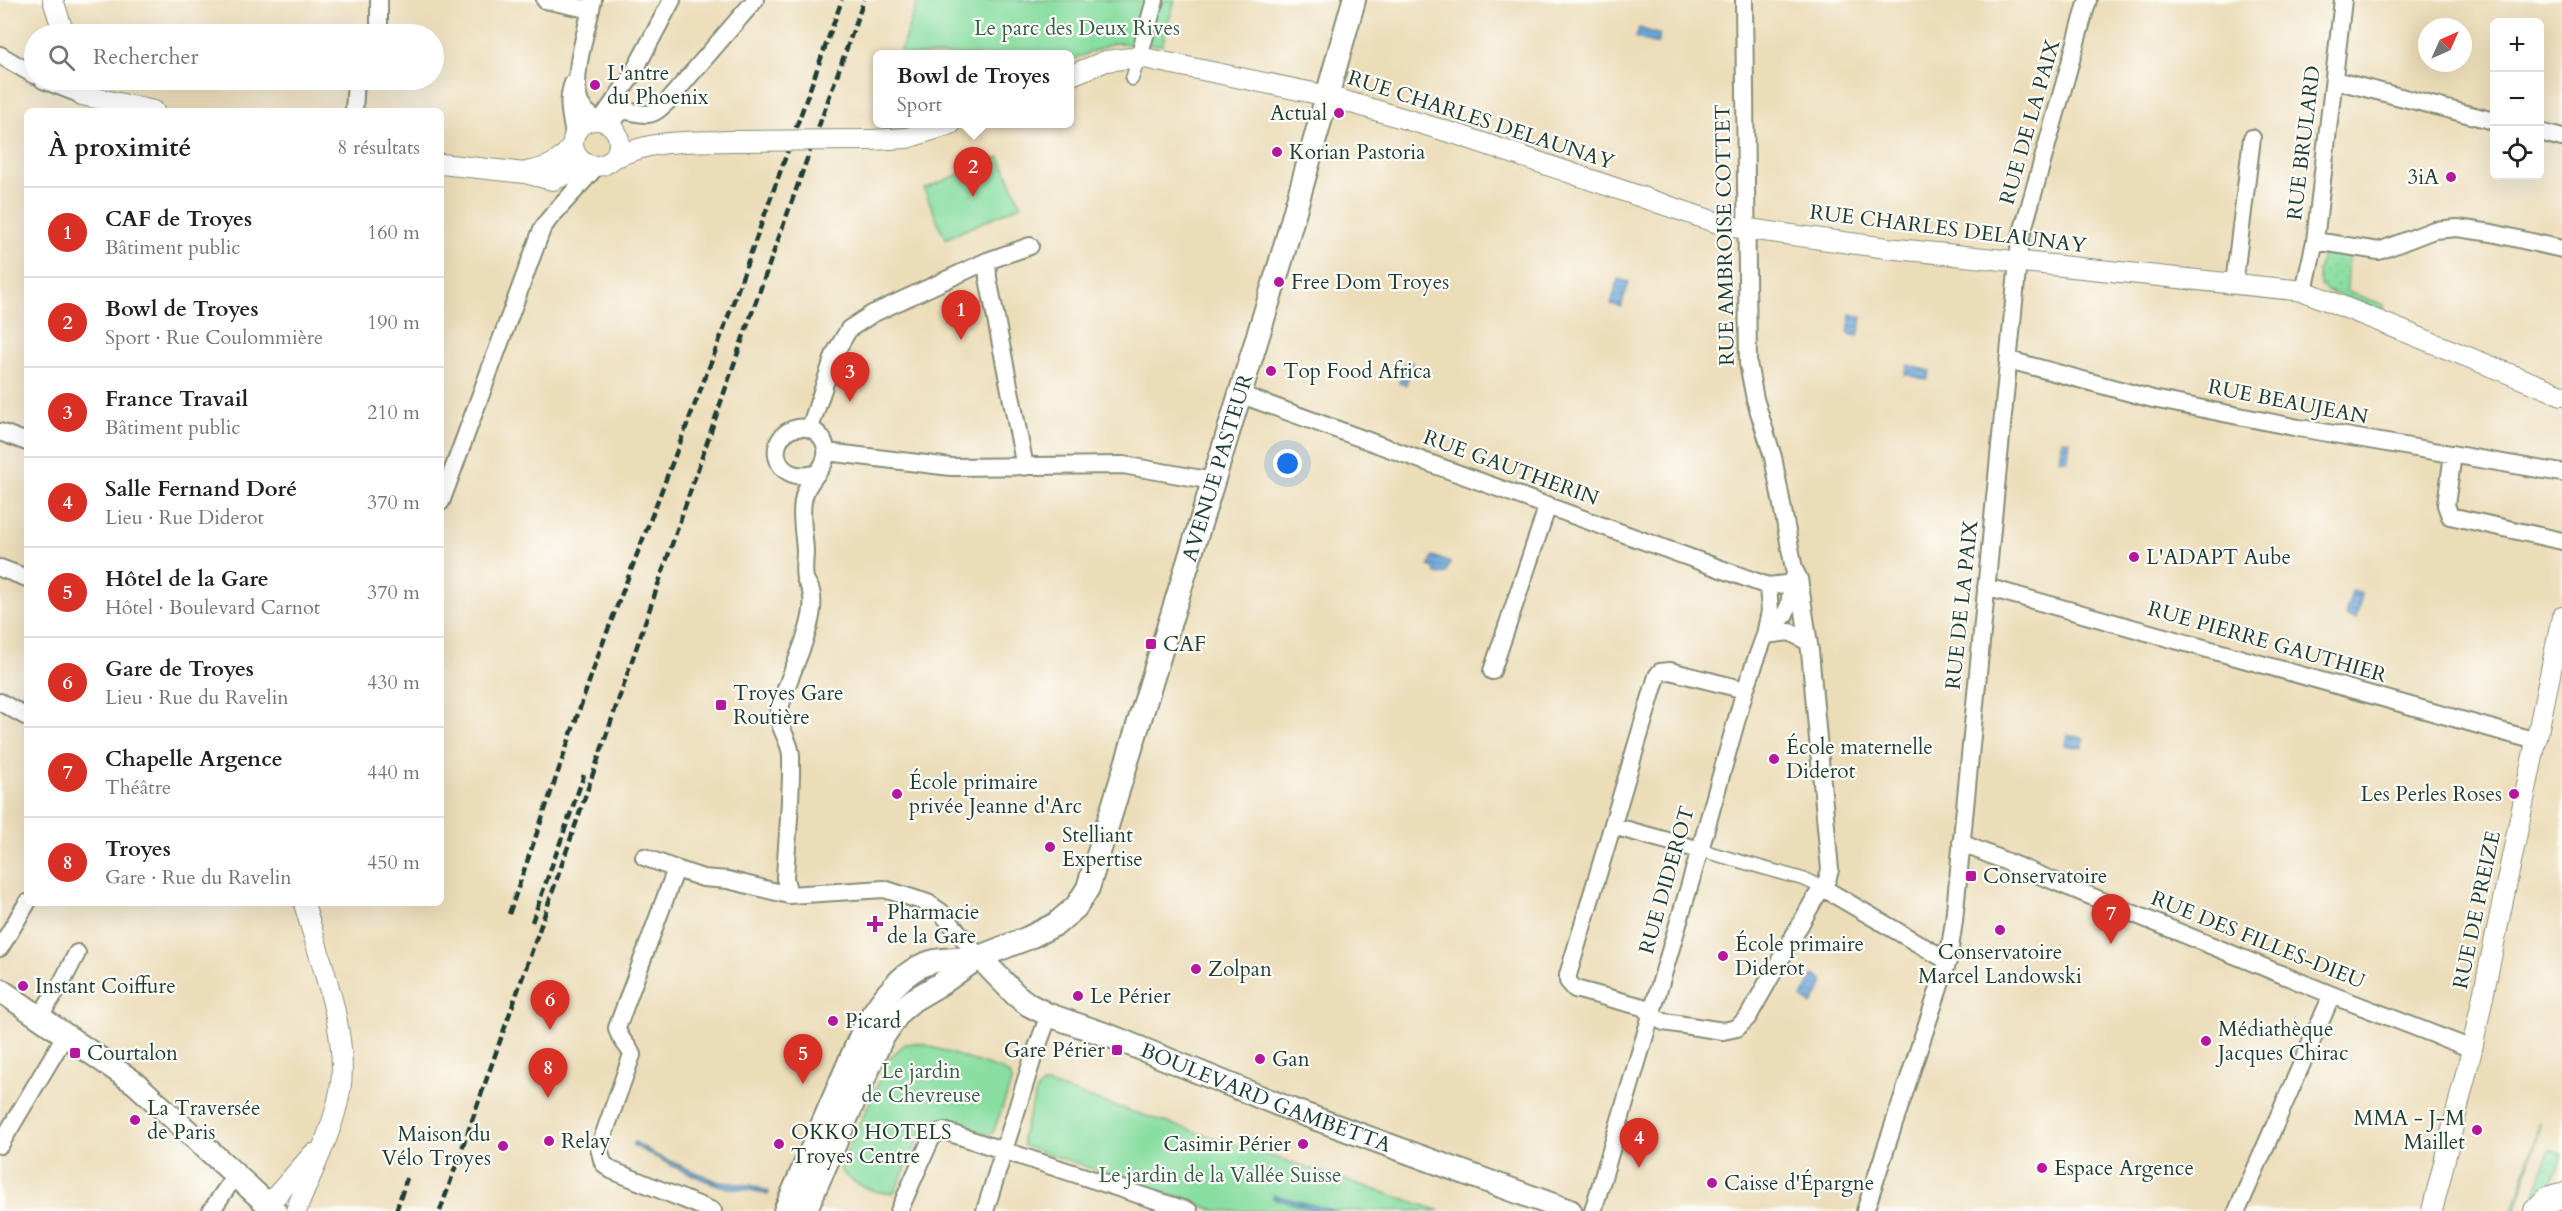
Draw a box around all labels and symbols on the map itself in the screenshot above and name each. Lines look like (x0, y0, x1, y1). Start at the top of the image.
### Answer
park label: Le parc des Deux Rives (974, 14, 1180, 43)
north arrow (2418, 18, 2472, 72)
street label: RUE DE LA PAIX (1993, 36, 2068, 208)
place label: L'antre du Phoenix (607, 59, 709, 112)
street label: RUE CHARLES DELAUNAY (1344, 63, 1618, 177)
street label: RUE BRULARD (2280, 64, 2328, 222)
marker: L'antre du Phoenix (588, 78, 602, 92)
place label: Actual (1270, 99, 1327, 128)
street label: RUE AMBROISE COTTET (1708, 104, 1742, 366)
marker: Actual (1332, 106, 1346, 120)
place label: Korian Pastoria (1289, 138, 1425, 167)
marker: Korian Pastoria (1270, 145, 1284, 159)
pin: 2 (954, 148, 992, 197)
place label: 3iA (2407, 163, 2439, 192)
marker: 3iA (2444, 170, 2458, 184)
street label: RUE CHARLES DELAUNAY (1808, 198, 2088, 260)
place label: Free Dom Troyes (1291, 268, 1449, 297)
marker: Free Dom Troyes (1272, 275, 1286, 289)
pin: 1 (942, 290, 980, 340)
pin: 3 (830, 352, 870, 402)
place label: Top Food Africa (1283, 357, 1432, 386)
marker: Top Food Africa (1264, 364, 1278, 378)
street label: AVENUE PASTEUR (1175, 370, 1260, 565)
street label: RUE BEAUJEAN (2205, 372, 2371, 432)
street label: RUE GAUTHERIN (1419, 423, 1603, 513)
your location (1273, 449, 1302, 478)
street label: RUE DE LA PAIX (1939, 518, 1985, 691)
place label: L'ADAPT Aube (2146, 543, 2291, 572)
marker: L'ADAPT Aube (2127, 550, 2141, 564)
street label: RUE PIERRE GAUTHIER (2144, 594, 2390, 690)
place label: CAF (1163, 630, 1206, 659)
marker: CAF (1144, 637, 1158, 651)
place label: Troyes Gare Routière (733, 679, 844, 732)
marker: Troyes Gare Routière (714, 698, 728, 712)
place label: École maternelle Diderot (1786, 733, 1933, 786)
marker: École maternelle Diderot (1767, 752, 1781, 766)
place label: École primaire privée Jeanne d'Arc (909, 768, 1082, 821)
place label: Les Perles Roses (2360, 780, 2502, 809)
marker: École primaire privée Jeanne d'Arc (890, 787, 904, 801)
marker: Les Perles Roses (2507, 787, 2521, 801)
street label: RUE DIDEROT (1632, 803, 1702, 957)
place label: Stelliant Expertise (1062, 821, 1143, 874)
street label: RUE DE PREIZE (2446, 828, 2508, 992)
marker: Stelliant Expertise (1043, 840, 1057, 854)
place label: Conservatoire (1983, 862, 2107, 891)
marker: Conservatoire (1964, 869, 1978, 883)
street label: RUE DES FILLES-DIEU (2147, 884, 2369, 996)
pin: 7 (2092, 894, 2130, 944)
place label: Pharmacie de la Gare (887, 898, 980, 951)
marker: Pharmacie de la Gare (868, 917, 882, 931)
marker: Conservatoire Marcel Landowski (1993, 923, 2007, 937)
place label: École primaire Diderot (1735, 930, 1864, 983)
place label: Conservatoire Marcel Landowski (1918, 938, 2082, 991)
marker: École primaire Diderot (1716, 949, 1730, 963)
place label: Zolpan (1208, 955, 1272, 984)
marker: Zolpan (1189, 962, 1203, 976)
place label: Instant Coiffure (35, 972, 176, 1001)
marker: Instant Coiffure (16, 979, 30, 993)
pin: 6 (530, 980, 570, 1030)
place label: Le Périer (1090, 982, 1171, 1011)
marker: Le Périer (1071, 989, 1085, 1003)
place label: Picard (845, 1007, 901, 1036)
marker: Picard (826, 1014, 840, 1028)
place label: Médiathèque Jacques Chirac (2215, 1015, 2349, 1068)
pin: 5 (784, 1034, 822, 1084)
marker: Médiathèque Jacques Chirac (2199, 1034, 2213, 1048)
street label: BOULEVARD GAMBETTA (1136, 1035, 1396, 1159)
place label: Gare Périer (1004, 1036, 1105, 1065)
place label: Courtalon (87, 1039, 178, 1068)
marker: Gare Périer (1110, 1043, 1124, 1057)
place label: Gan (1272, 1045, 1310, 1074)
marker: Courtalon (68, 1046, 82, 1060)
pin: 8 (528, 1048, 568, 1098)
marker: Gan (1253, 1052, 1267, 1066)
park label: Le jardin de Chevreuse (861, 1057, 981, 1110)
place label: La Traversée de Paris (147, 1094, 260, 1147)
place label: MMA - J-M Maillet (2354, 1104, 2465, 1157)
marker: La Traversée de Paris (128, 1113, 142, 1127)
place label: OKKO HOTELS Troyes Centre (791, 1118, 951, 1171)
pin: 4 (1620, 1118, 1658, 1168)
place label: Maison du Vélo Troyes (382, 1120, 491, 1173)
marker: MMA - J-M Maillet (2470, 1123, 2484, 1137)
place label: Relay (561, 1127, 611, 1156)
place label: Casimir Périer (1163, 1130, 1291, 1159)
marker: Relay (542, 1134, 556, 1148)
marker: OKKO HOTELS Troyes Centre (772, 1137, 786, 1151)
marker: Casimir Périer (1296, 1137, 1310, 1151)
marker: Maison du Vélo Troyes (496, 1139, 510, 1153)
place label: Espace Argence (2054, 1154, 2194, 1183)
park label: Le jardin de la Vallée Suisse (1098, 1161, 1342, 1190)
marker: Espace Argence (2035, 1161, 2049, 1175)
place label: Caisse d'Épargne (1724, 1169, 1874, 1198)
marker: Caisse d'Épargne (1705, 1176, 1719, 1190)

